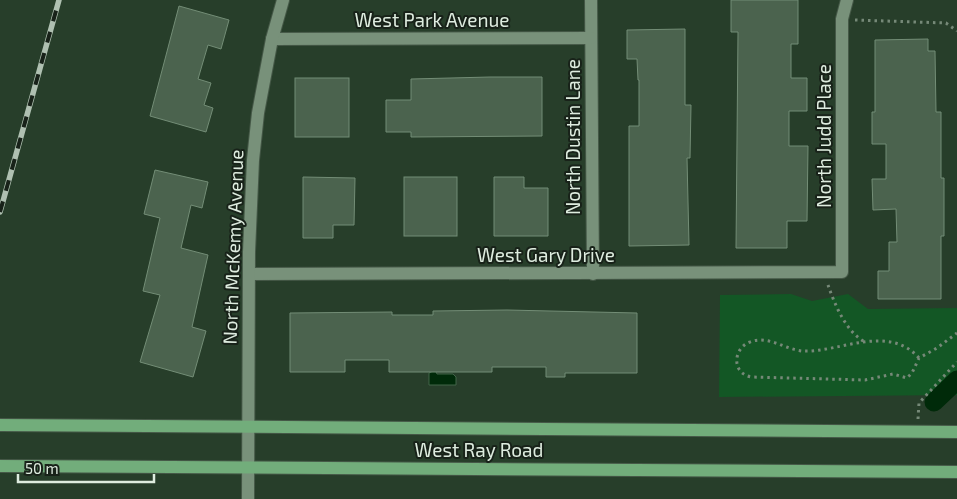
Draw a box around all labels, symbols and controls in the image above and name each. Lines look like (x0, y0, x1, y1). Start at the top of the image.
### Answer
street label: West Park Avenue (354, 8, 510, 31)
street label: North Dustin Lane (561, 59, 584, 215)
street label: North Judd Place (812, 64, 835, 208)
street label: North McKemy Avenue (218, 149, 247, 345)
street label: West Gary Drive (477, 243, 615, 266)
street label: West Ray Road (415, 438, 543, 461)
scale bar (18, 452, 154, 484)
text: 50 m (25, 459, 59, 477)

